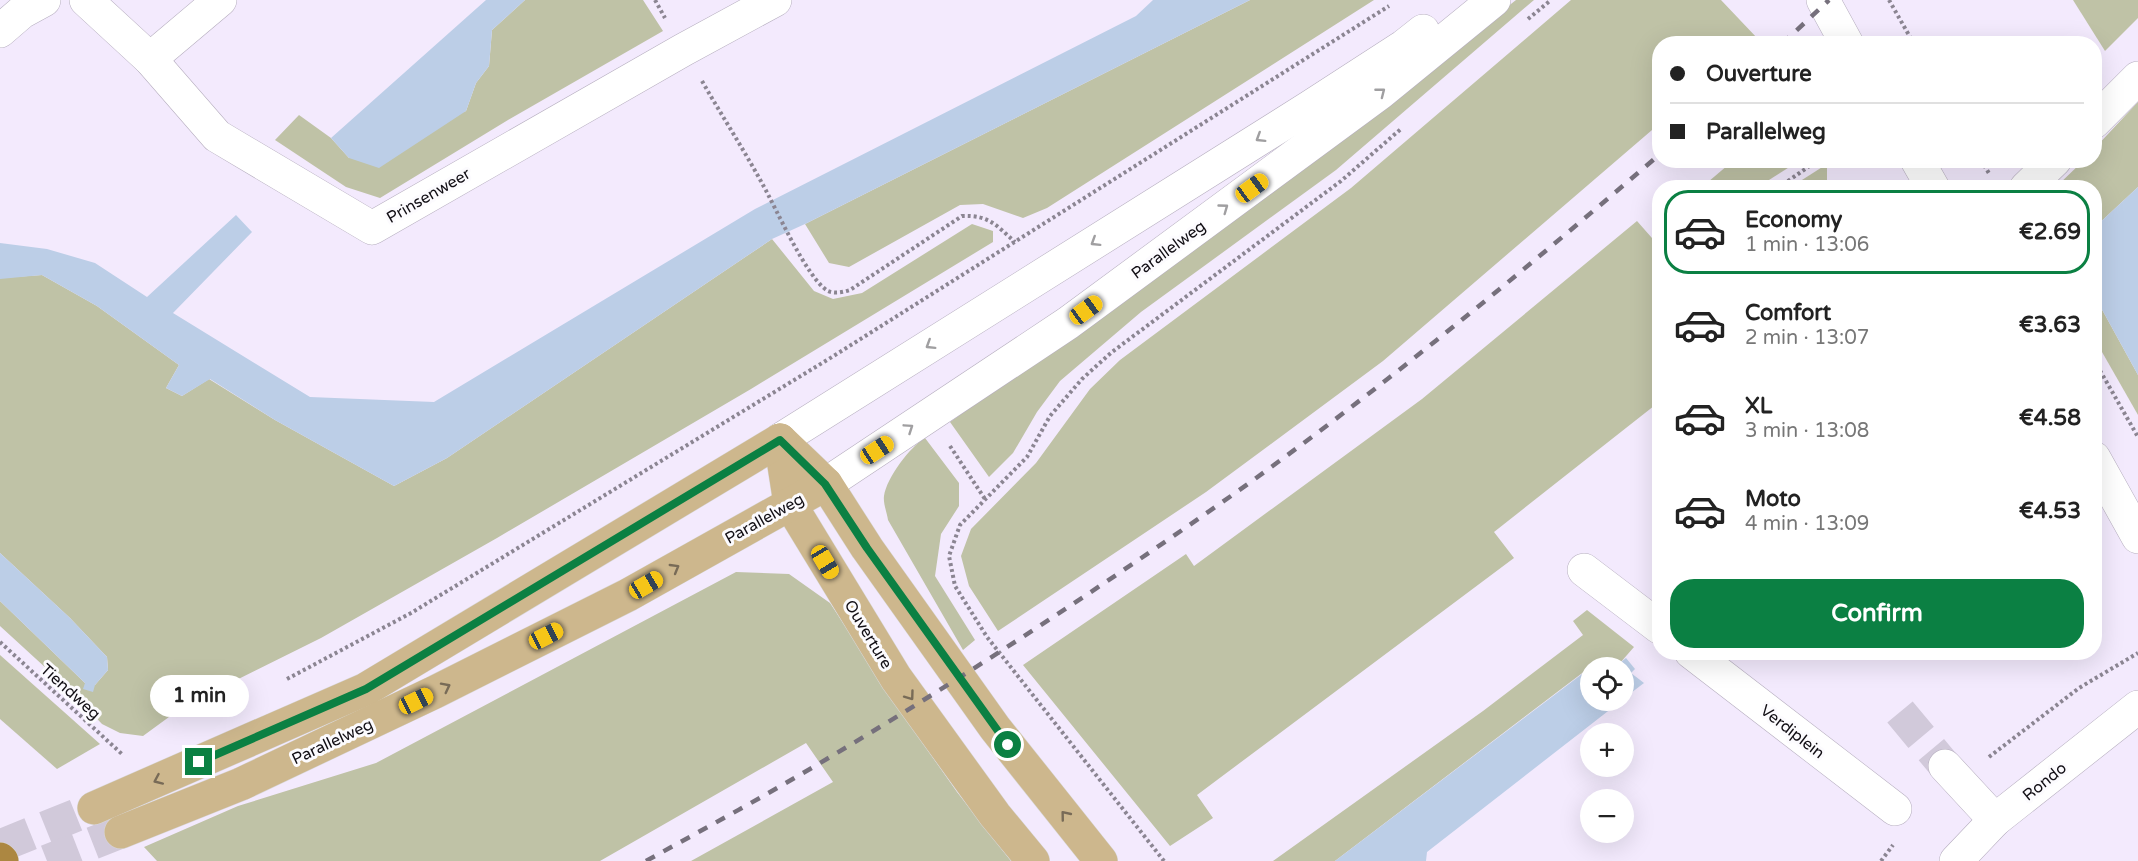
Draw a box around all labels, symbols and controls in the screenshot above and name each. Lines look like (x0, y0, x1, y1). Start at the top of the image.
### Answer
text: Ouverture (1706, 61, 1812, 87)
one-way arrow (1374, 89, 1385, 100)
text: Parallelweg (1706, 119, 1826, 145)
one-way arrow (1256, 131, 1266, 143)
street label: Prinsenweer (383, 163, 475, 228)
car (1232, 170, 1272, 206)
one-way arrow (1217, 204, 1228, 215)
icon: car (1673, 205, 1727, 259)
text: Economy (1745, 207, 1842, 233)
street label: Parallelweg (1127, 216, 1210, 284)
text: €2.69 (2019, 219, 2081, 245)
text: 1 min · 13:06 (1745, 233, 1869, 257)
one-way arrow (1091, 234, 1101, 246)
car (1066, 292, 1106, 328)
icon: car (1673, 298, 1727, 352)
text: Comfort (1745, 300, 1831, 326)
text: €3.63 (2019, 312, 2081, 338)
text: 2 min · 13:07 (1745, 326, 1869, 350)
one-way arrow (926, 338, 936, 350)
icon: car (1673, 391, 1727, 445)
text: XL (1745, 393, 1772, 419)
text: €4.58 (2019, 405, 2081, 431)
text: 3 min · 13:08 (1745, 419, 1869, 443)
one-way arrow (903, 425, 914, 436)
car (857, 433, 897, 467)
icon: car (1673, 484, 1727, 538)
text: Moto (1745, 486, 1801, 512)
street label: Parallelweg (722, 489, 807, 549)
text: €4.53 (2019, 498, 2081, 524)
text: 4 min · 13:09 (1745, 512, 1869, 536)
car (808, 542, 842, 582)
one-way arrow (669, 564, 679, 575)
car (626, 568, 666, 602)
button: Confirm (1670, 579, 2084, 648)
street label: Ouverture (840, 596, 897, 673)
car (526, 620, 566, 652)
map controls (1580, 657, 1634, 843)
button: locate (1580, 657, 1634, 711)
street label: Tiendweg (36, 659, 105, 724)
callout: 1 min (150, 675, 248, 717)
one-way arrow (440, 682, 451, 694)
text: 1 min (173, 684, 226, 708)
car (396, 685, 436, 717)
one-way arrow (902, 690, 913, 701)
street label: Verdiplein (1756, 700, 1829, 763)
street label: Parallelweg (289, 714, 376, 769)
button: + (1580, 723, 1634, 777)
route start (994, 731, 1021, 758)
route end (185, 748, 212, 775)
street label: Rondo (2019, 758, 2071, 806)
one-way arrow (154, 773, 165, 785)
button: − (1580, 789, 1634, 843)
one-way arrow (1061, 811, 1072, 822)

